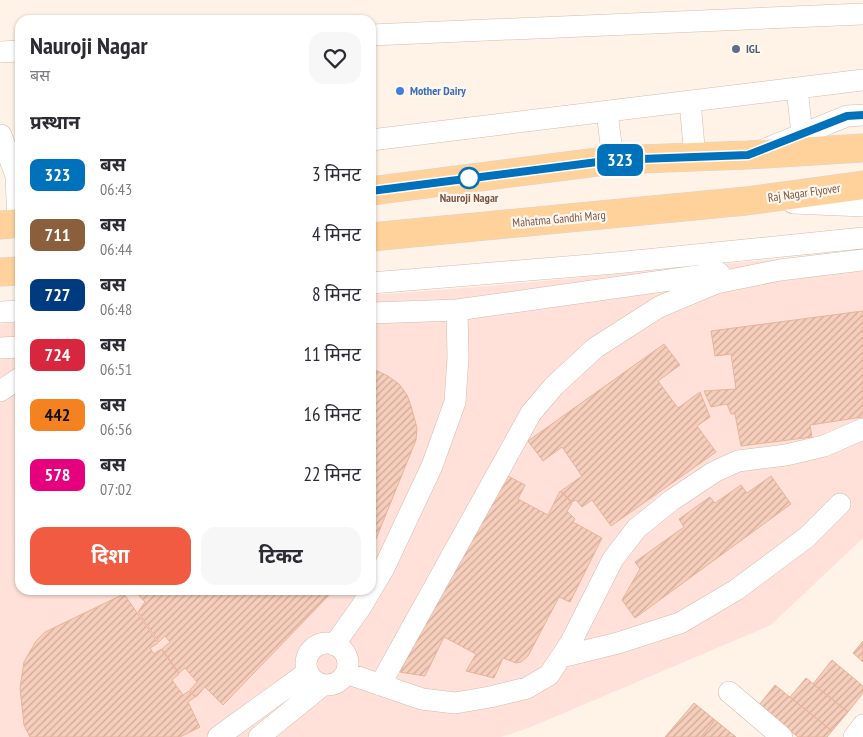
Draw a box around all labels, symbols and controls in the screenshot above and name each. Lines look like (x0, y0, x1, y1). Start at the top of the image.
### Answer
text: Nauroji Nagar (30, 30, 147, 61)
button: heart (309, 32, 361, 84)
place label: IGL (746, 41, 760, 56)
marker: IGL (730, 43, 742, 55)
text: बस (30, 65, 50, 85)
place label: Mother Dairy (410, 83, 466, 98)
marker: Mother Dairy (394, 85, 406, 97)
text: प्रस्थान (30, 110, 80, 134)
line badge: 323 (591, 144, 649, 176)
text: 323 (607, 148, 633, 171)
text: बस (100, 152, 126, 176)
text: 3 मिनट (312, 162, 361, 186)
text: 323 (45, 163, 70, 186)
marker: Nauroji Nagar (458, 167, 480, 189)
text: 06:43 (100, 179, 132, 199)
street label: Raj Nagar Flyover (767, 180, 842, 205)
place label: Nauroji Nagar (440, 190, 499, 205)
street label: Mahatma Gandhi Marg (512, 207, 606, 230)
text: बस (100, 212, 126, 236)
text: 4 मिनट (312, 222, 361, 246)
text: 711 (45, 223, 70, 246)
text: 06:44 (100, 239, 132, 259)
text: बस (100, 272, 126, 296)
text: 8 मिनट (312, 282, 361, 306)
text: 727 (45, 283, 70, 306)
text: 06:48 (100, 299, 132, 319)
text: बस (100, 332, 126, 356)
text: 11 मिनट (303, 342, 361, 366)
text: 724 (45, 343, 70, 366)
text: 06:51 (100, 359, 132, 379)
text: बस (100, 392, 126, 416)
text: 16 मिनट (303, 402, 361, 426)
text: 442 (45, 403, 70, 426)
text: 06:56 (100, 419, 132, 439)
text: बस (100, 452, 126, 476)
text: 22 मिनट (303, 462, 361, 486)
text: 578 (45, 463, 70, 486)
text: 07:02 (100, 479, 132, 499)
button: दिशा (30, 527, 191, 585)
button: टिकट (201, 527, 361, 585)

